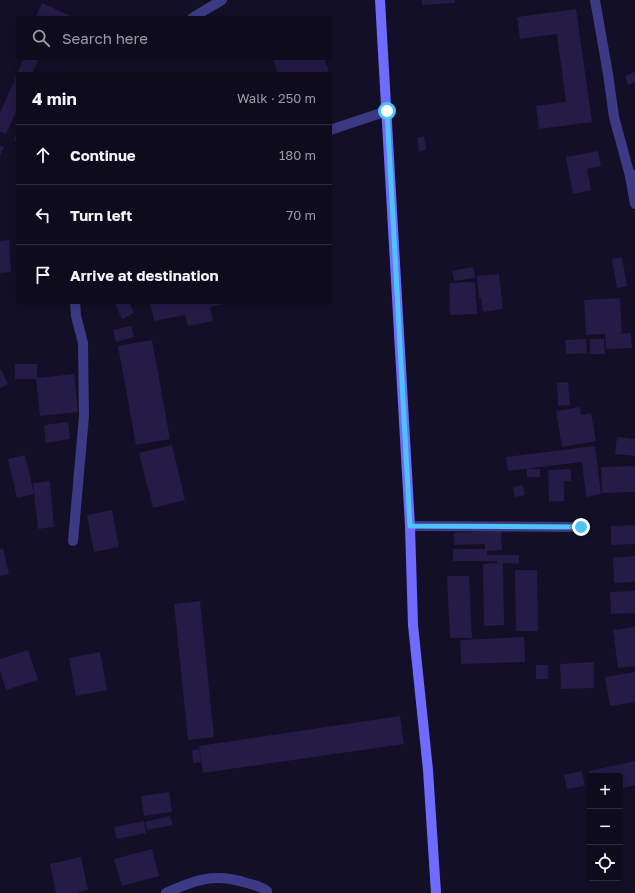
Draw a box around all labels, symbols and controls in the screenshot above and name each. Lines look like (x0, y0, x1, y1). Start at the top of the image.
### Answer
search box (16, 16, 332, 60)
icon: search (30, 27, 52, 49)
text: Search here (62, 29, 148, 47)
text: 4 min (32, 88, 77, 109)
text: Walk · 250 m (237, 90, 316, 106)
route start (378, 102, 396, 120)
icon: ahead (32, 144, 54, 166)
text: Continue (70, 146, 136, 164)
text: 180 m (279, 147, 316, 163)
icon: left (32, 204, 54, 226)
text: Turn left (70, 206, 132, 224)
text: 70 m (286, 207, 316, 223)
icon: arrive (32, 264, 54, 286)
text: Arrive at destination (70, 266, 219, 284)
route end (572, 518, 590, 536)
map controls (587, 773, 623, 881)
button: + (587, 773, 623, 809)
button: − (587, 809, 623, 845)
button: locate (587, 845, 623, 881)

